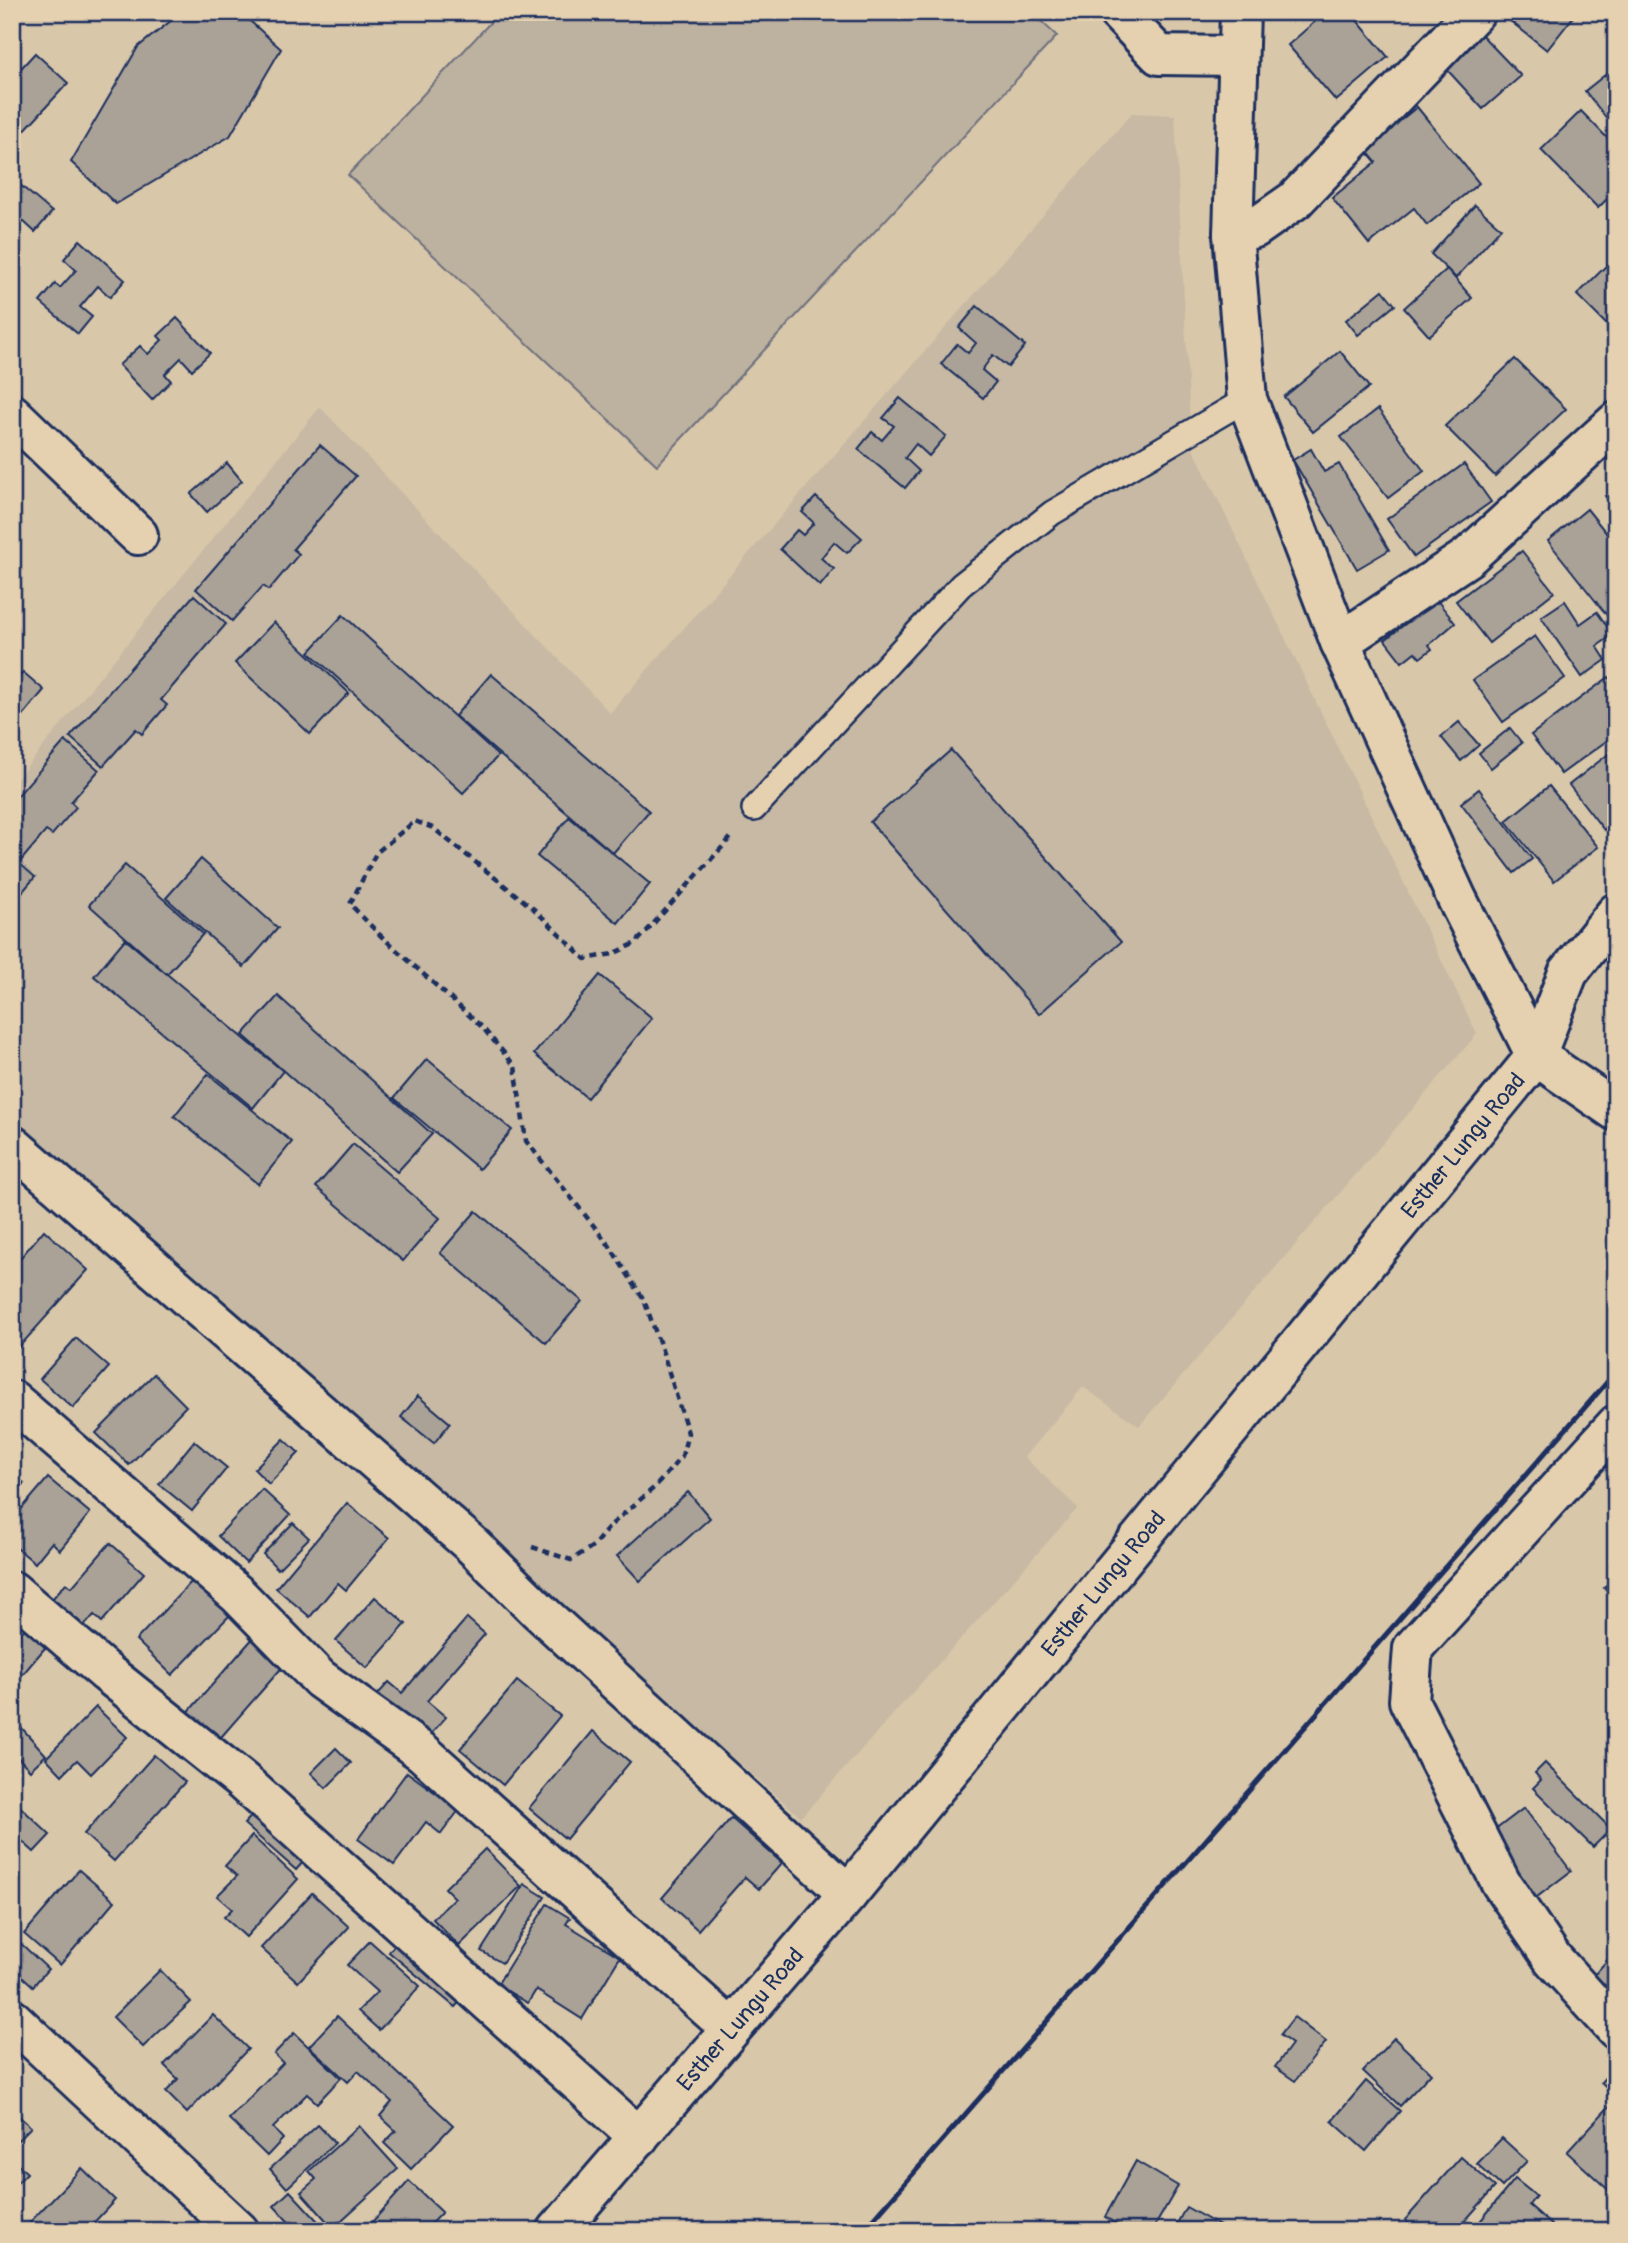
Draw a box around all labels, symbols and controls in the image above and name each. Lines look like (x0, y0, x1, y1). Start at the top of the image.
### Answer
street label: Esther Lungu Road (1395, 1067, 1532, 1224)
street label: Esther Lungu Road (1035, 1505, 1172, 1663)
street label: Esther Lungu Road (670, 1942, 810, 2097)

